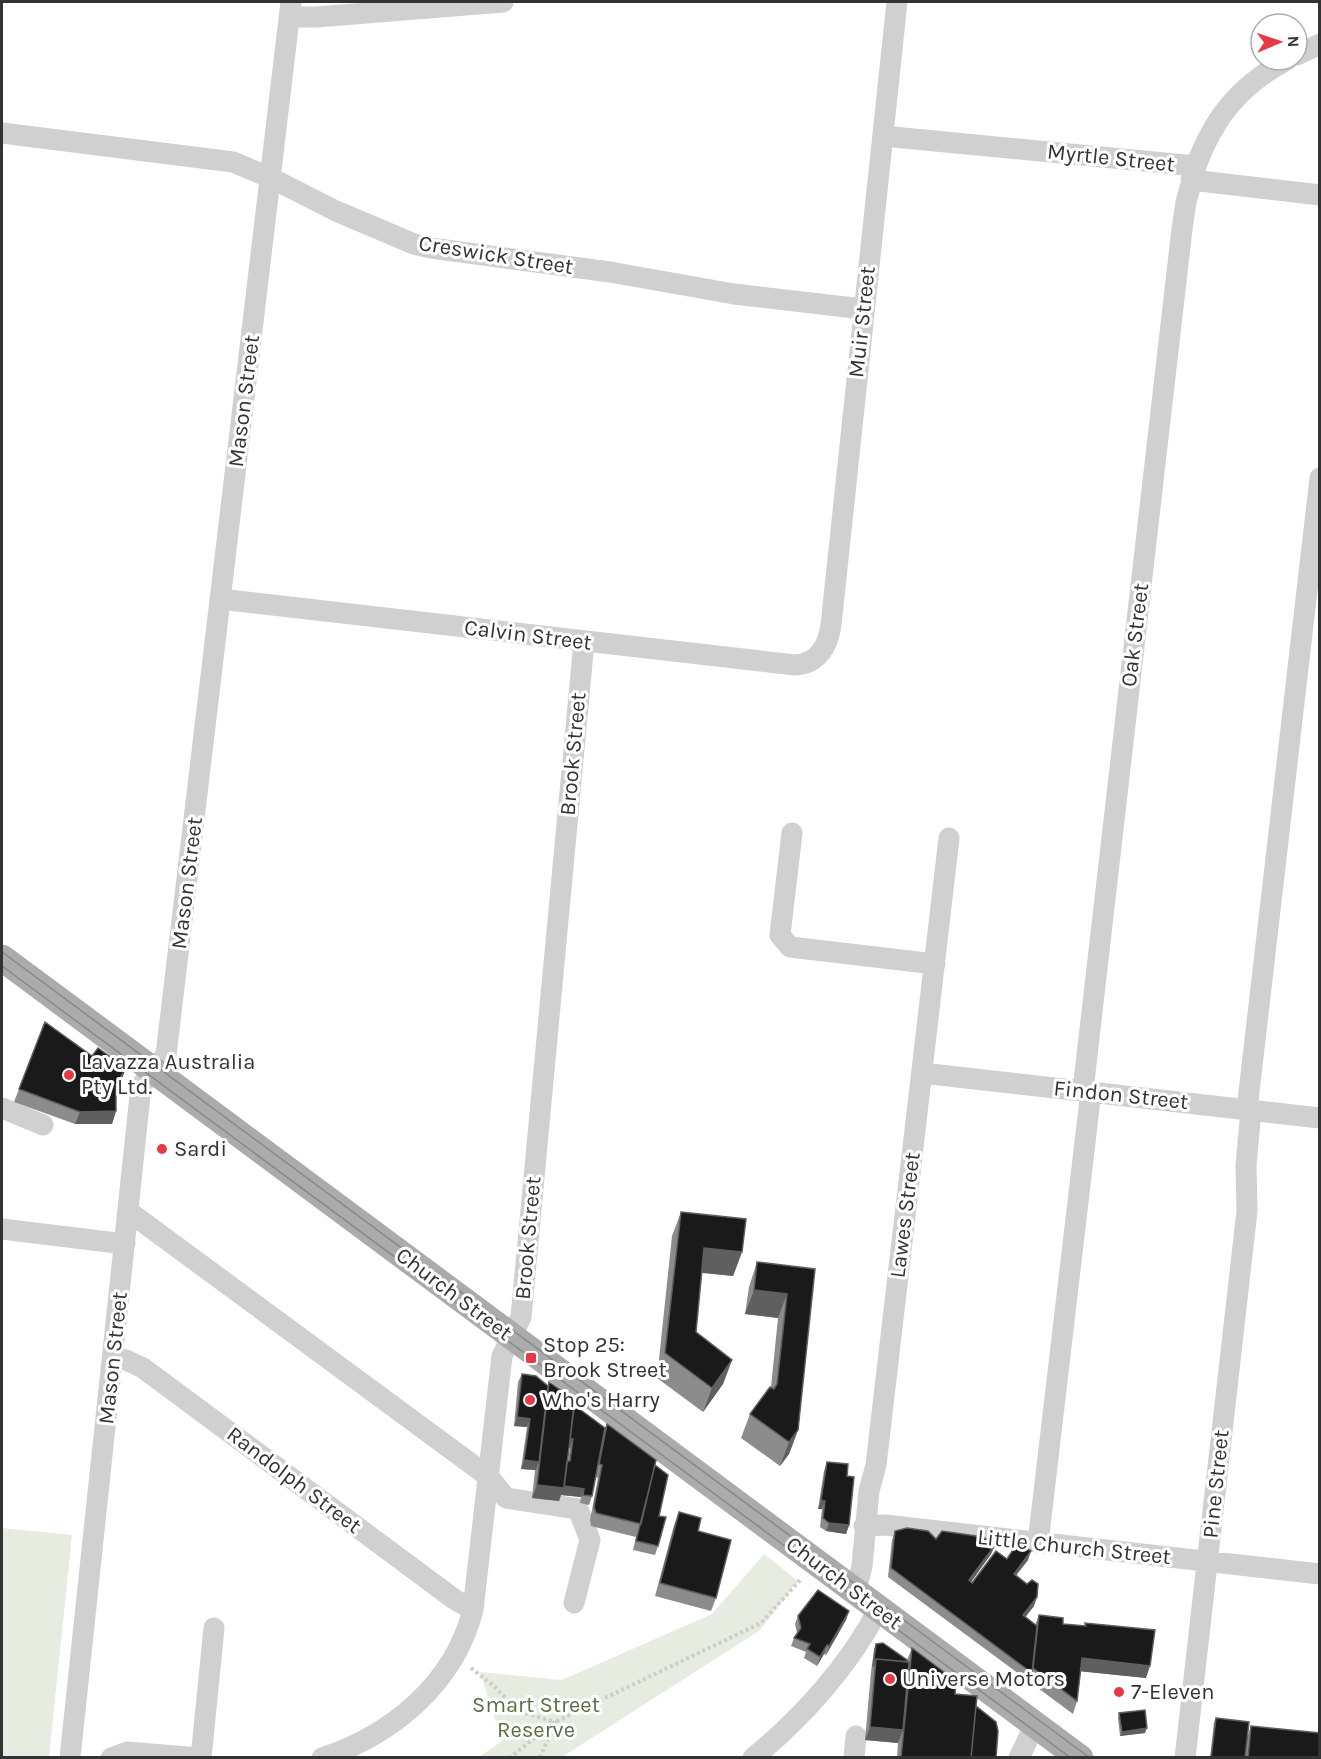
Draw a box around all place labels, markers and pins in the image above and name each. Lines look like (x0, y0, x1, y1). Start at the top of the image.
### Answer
place label: Lavazza Australia Pty Ltd. (81, 1049, 255, 1100)
marker: Lavazza Australia Pty Ltd. (62, 1068, 76, 1082)
place label: Sardi (174, 1136, 227, 1162)
marker: Sardi (155, 1142, 169, 1156)
place label: Stop 25: Brook Street (543, 1332, 667, 1383)
marker: Stop 25: Brook Street (524, 1351, 538, 1365)
place label: Who's Harry (542, 1387, 660, 1413)
marker: Who's Harry (523, 1393, 537, 1407)
place label: Universe Motors (902, 1666, 1065, 1692)
marker: Universe Motors (883, 1672, 897, 1686)
place label: 7-Eleven (1131, 1679, 1214, 1705)
marker: 7-Eleven (1112, 1685, 1126, 1699)

